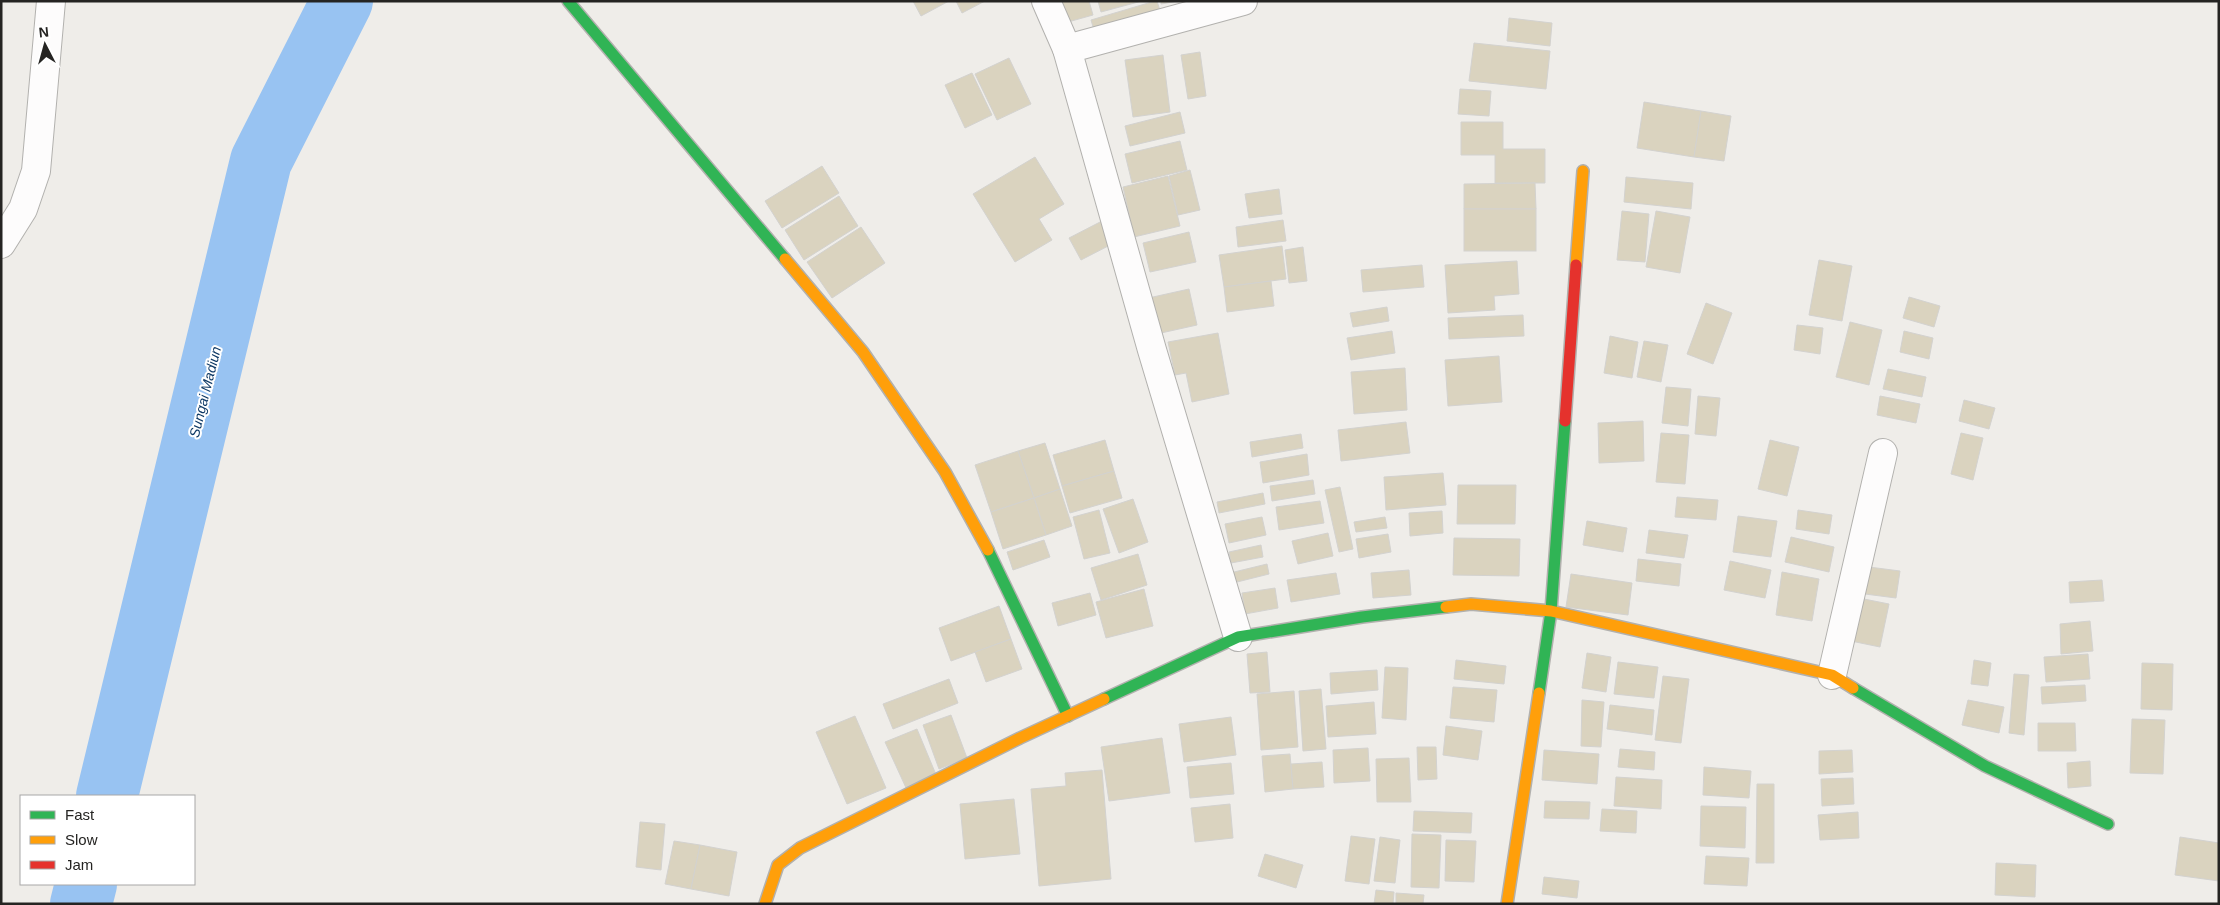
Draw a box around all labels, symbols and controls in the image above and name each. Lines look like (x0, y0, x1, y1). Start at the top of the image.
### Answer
north arrow (20, 20, 70, 70)
text: N (38, 24, 50, 41)
water label: Sungai Madiun (186, 345, 224, 439)
legend (20, 795, 195, 885)
text: Fast (65, 806, 95, 823)
text: Slow (65, 831, 98, 848)
text: Jam (65, 856, 93, 873)

